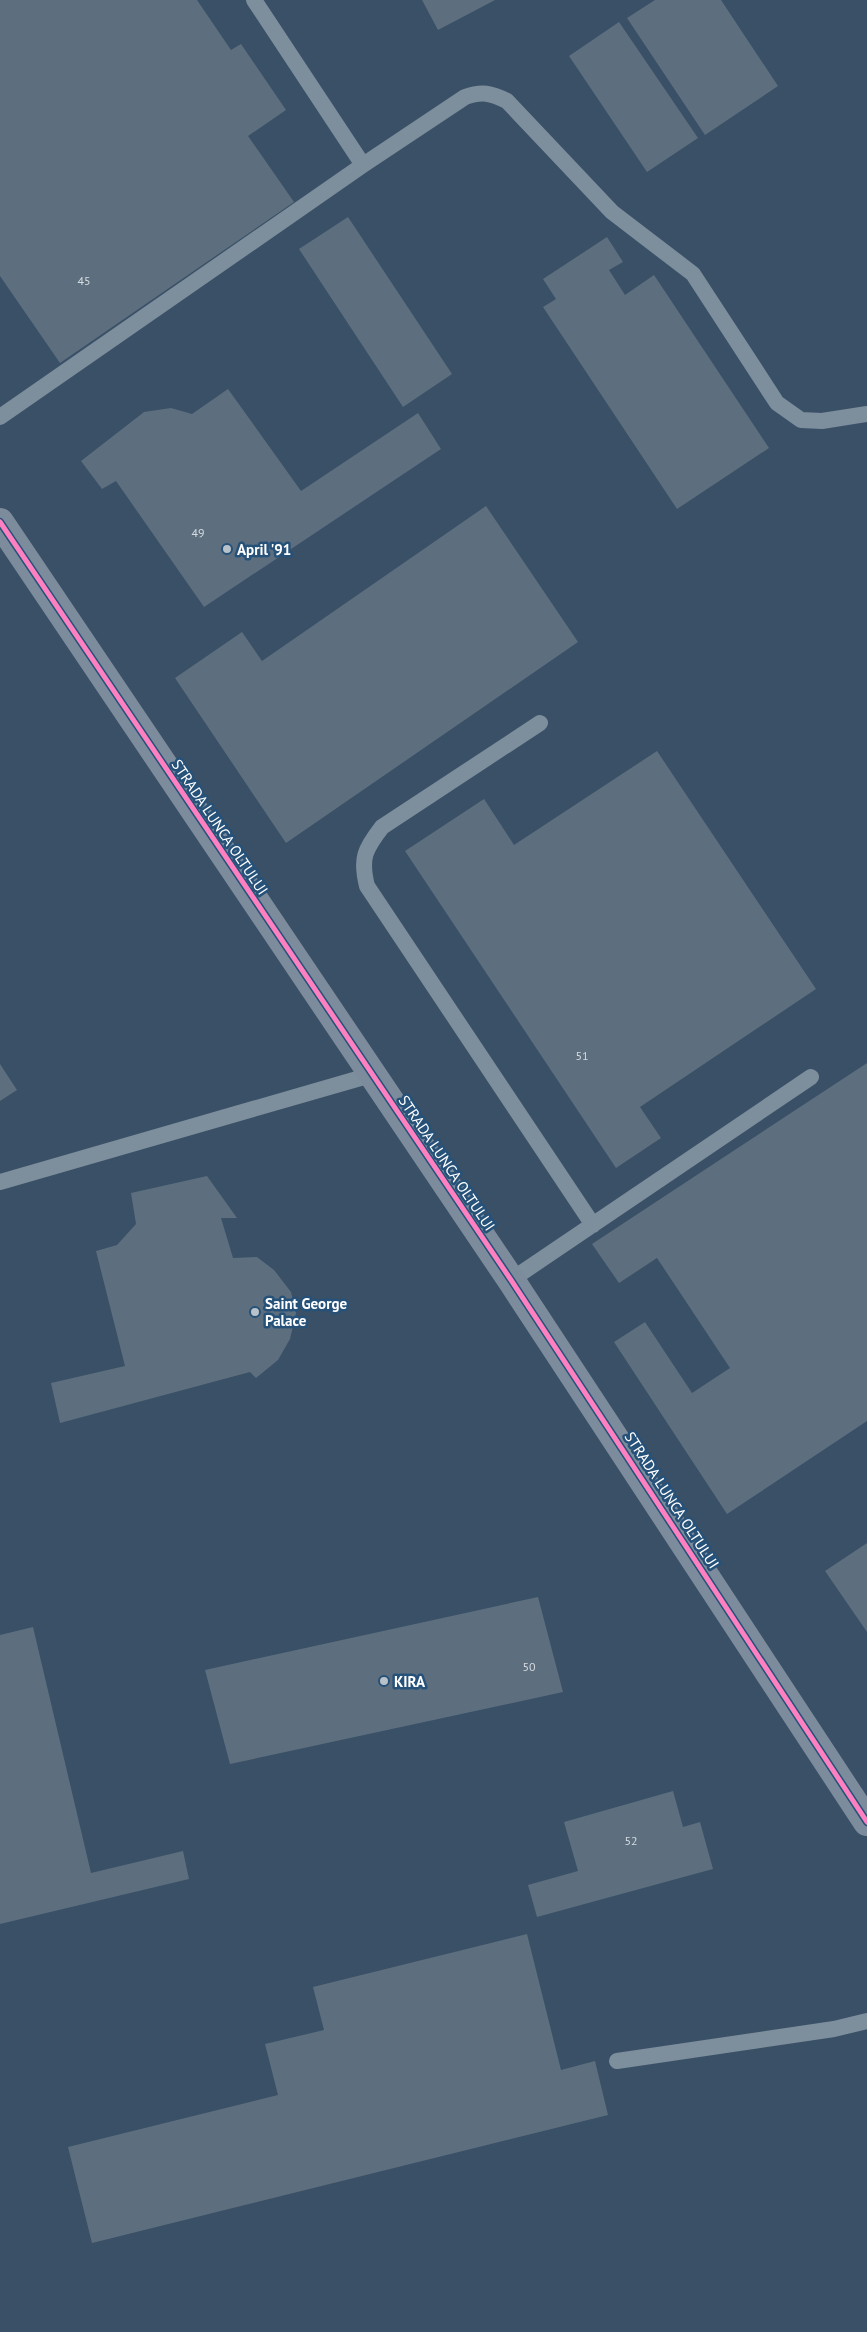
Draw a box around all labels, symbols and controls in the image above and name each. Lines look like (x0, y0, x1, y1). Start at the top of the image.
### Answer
house number: 45 (77, 273, 91, 288)
house number: 49 (191, 525, 205, 540)
place label: April '91 (237, 540, 291, 559)
marker: April '91 (221, 543, 233, 555)
street label: STRADA LUNCA OLTULUI (168, 756, 272, 898)
house number: 51 (575, 1048, 589, 1063)
street label: STRADA LUNCA OLTULUI (395, 1092, 499, 1234)
place label: Saint George Palace (265, 1294, 347, 1330)
marker: Saint George Palace (249, 1306, 261, 1318)
street label: STRADA LUNCA OLTULUI (621, 1428, 723, 1572)
house number: 50 (522, 1659, 536, 1674)
place label: KIRA (394, 1672, 426, 1691)
marker: KIRA (378, 1675, 390, 1687)
house number: 52 (624, 1833, 638, 1848)

